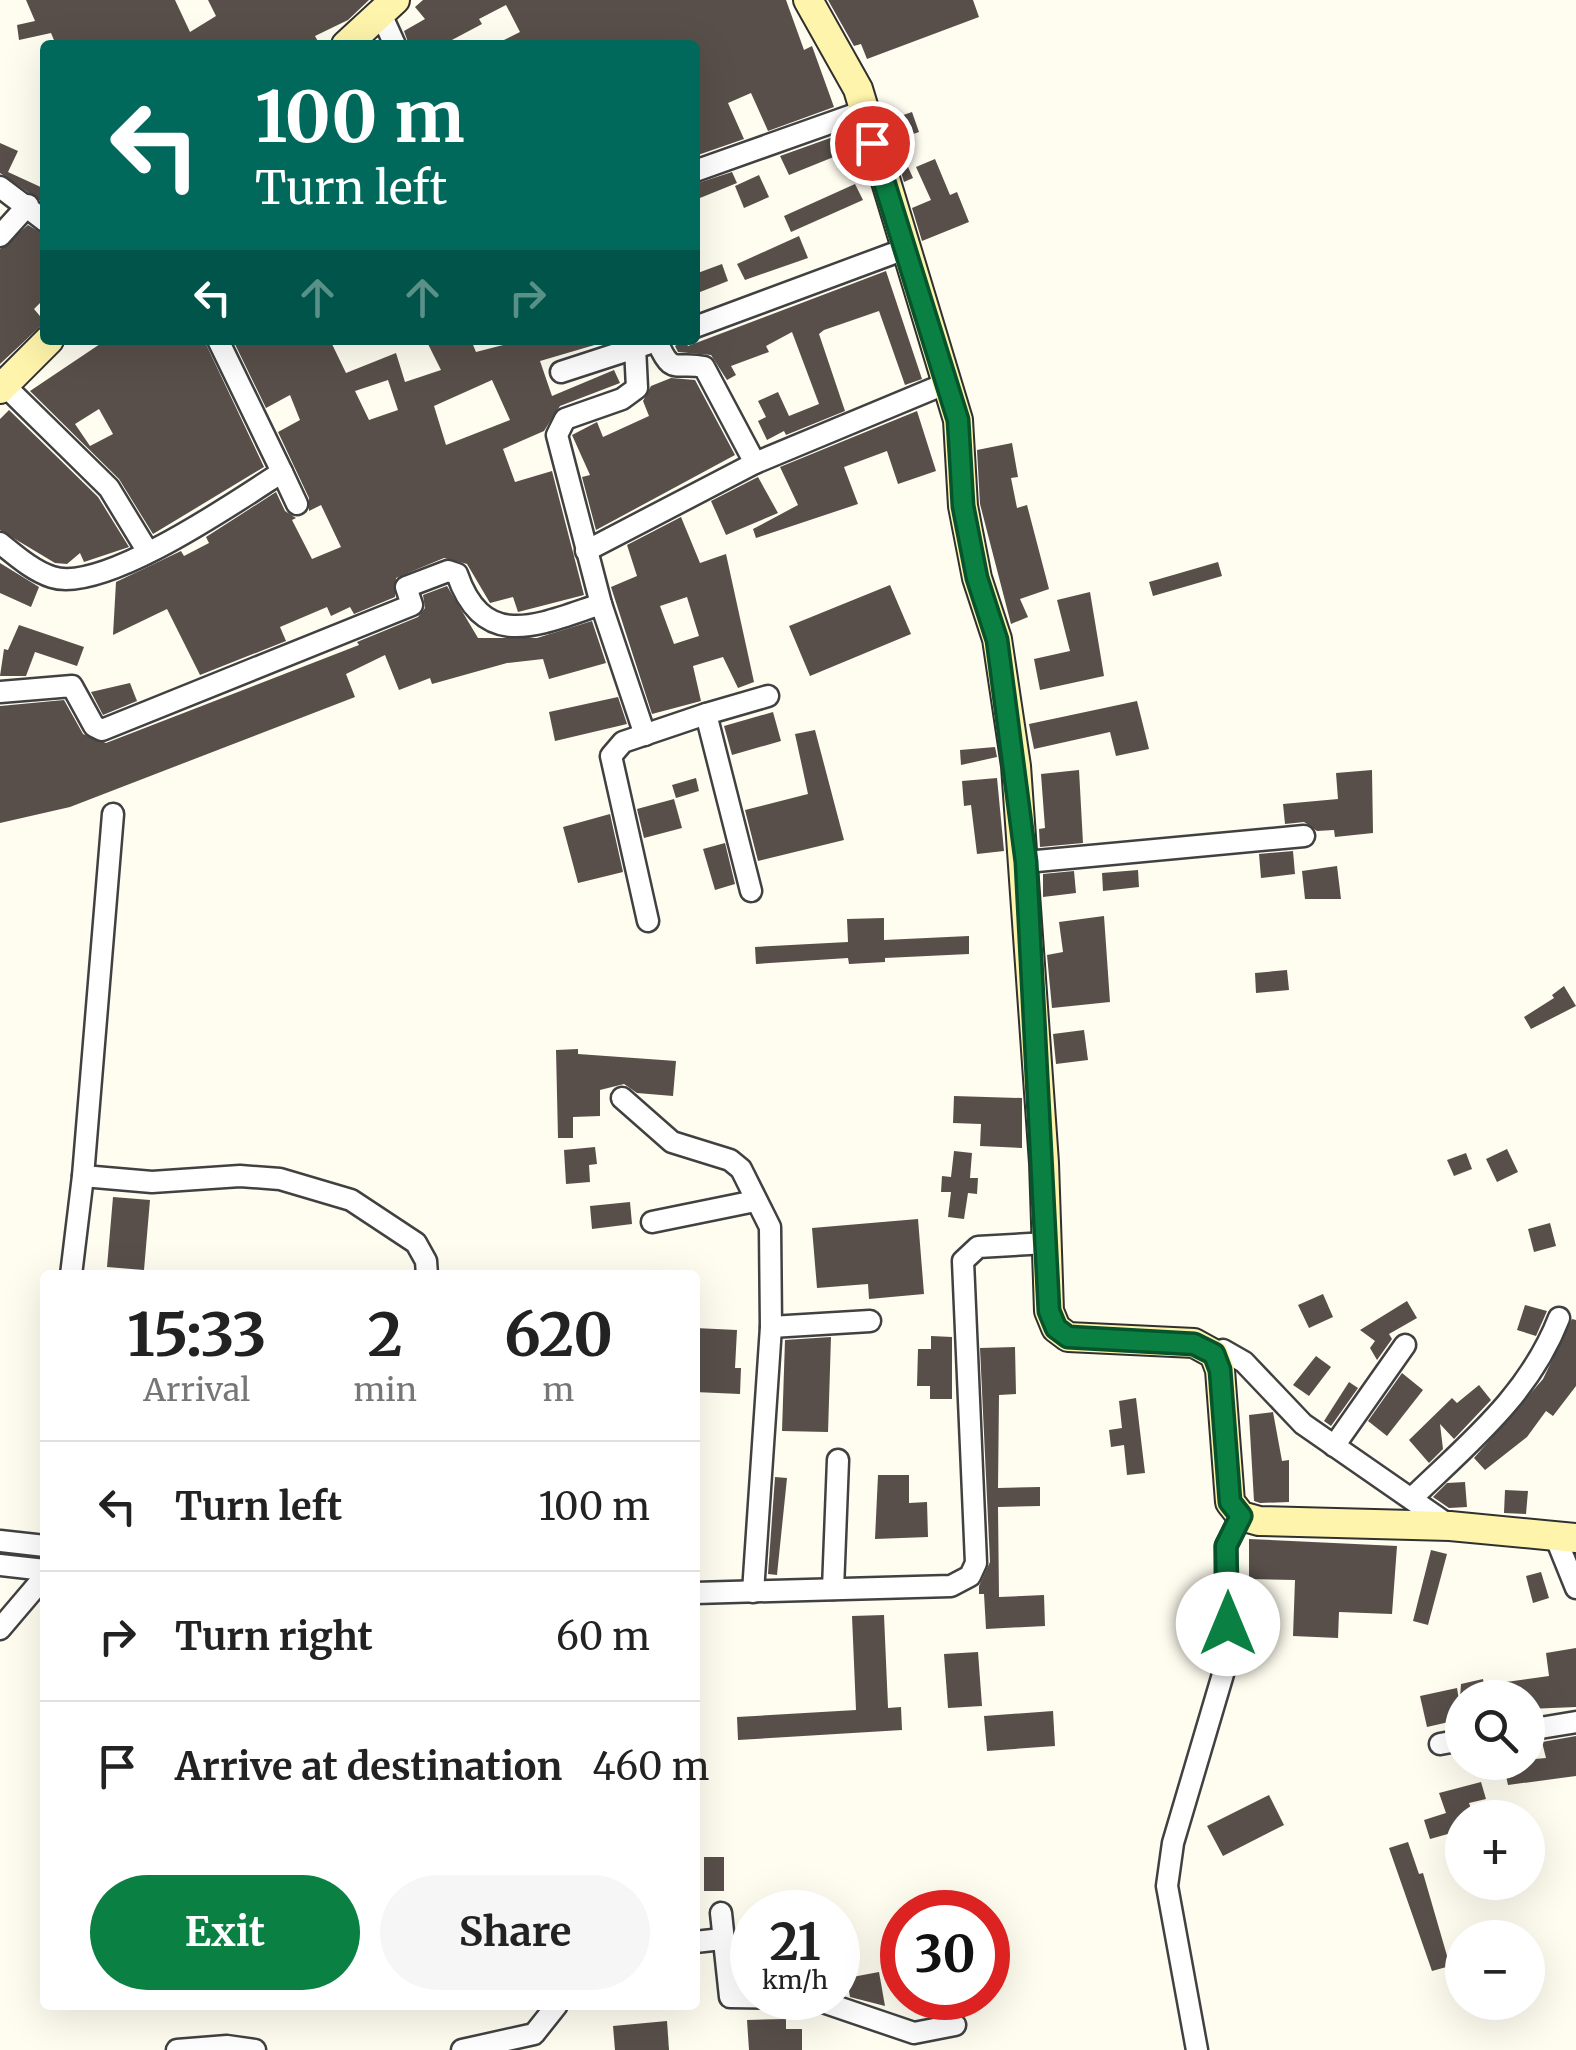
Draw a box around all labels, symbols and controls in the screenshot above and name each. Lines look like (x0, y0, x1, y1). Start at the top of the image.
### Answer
text: 100 m (255, 73, 465, 161)
icon: left (90, 80, 220, 210)
pin (830, 101, 915, 186)
icon: arrive (845, 116, 900, 171)
text: Turn left (255, 160, 447, 216)
icon: left (185, 270, 240, 325)
icon: ahead (290, 270, 345, 325)
icon: ahead (395, 270, 450, 325)
icon: right (500, 270, 555, 325)
text: 15:33 (127, 1297, 267, 1372)
text: 2 (368, 1297, 403, 1372)
text: 620 (504, 1297, 613, 1372)
text: Arrival (143, 1370, 250, 1410)
text: min (354, 1370, 417, 1410)
text: m (543, 1370, 574, 1410)
icon: left (90, 1479, 145, 1534)
text: Turn left (175, 1483, 342, 1530)
text: 100 m (538, 1483, 650, 1530)
position arrow (1176, 1572, 1280, 1676)
icon: right (90, 1609, 145, 1664)
text: Turn right (175, 1613, 373, 1660)
text: 60 m (556, 1613, 650, 1660)
map controls (1445, 1680, 1545, 2020)
button: search (1445, 1680, 1545, 1780)
icon: arrive (90, 1739, 145, 1794)
text: Arrive at destination (175, 1743, 562, 1790)
text: 460 m (592, 1743, 709, 1790)
button: + (1445, 1800, 1545, 1900)
button: Exit (90, 1875, 360, 1990)
button: Share (380, 1875, 650, 1990)
speed limit sign: 30 (880, 1890, 1010, 2020)
text: 21 (769, 1911, 821, 1974)
button: − (1445, 1920, 1545, 2020)
text: km/h (762, 1964, 828, 1996)

